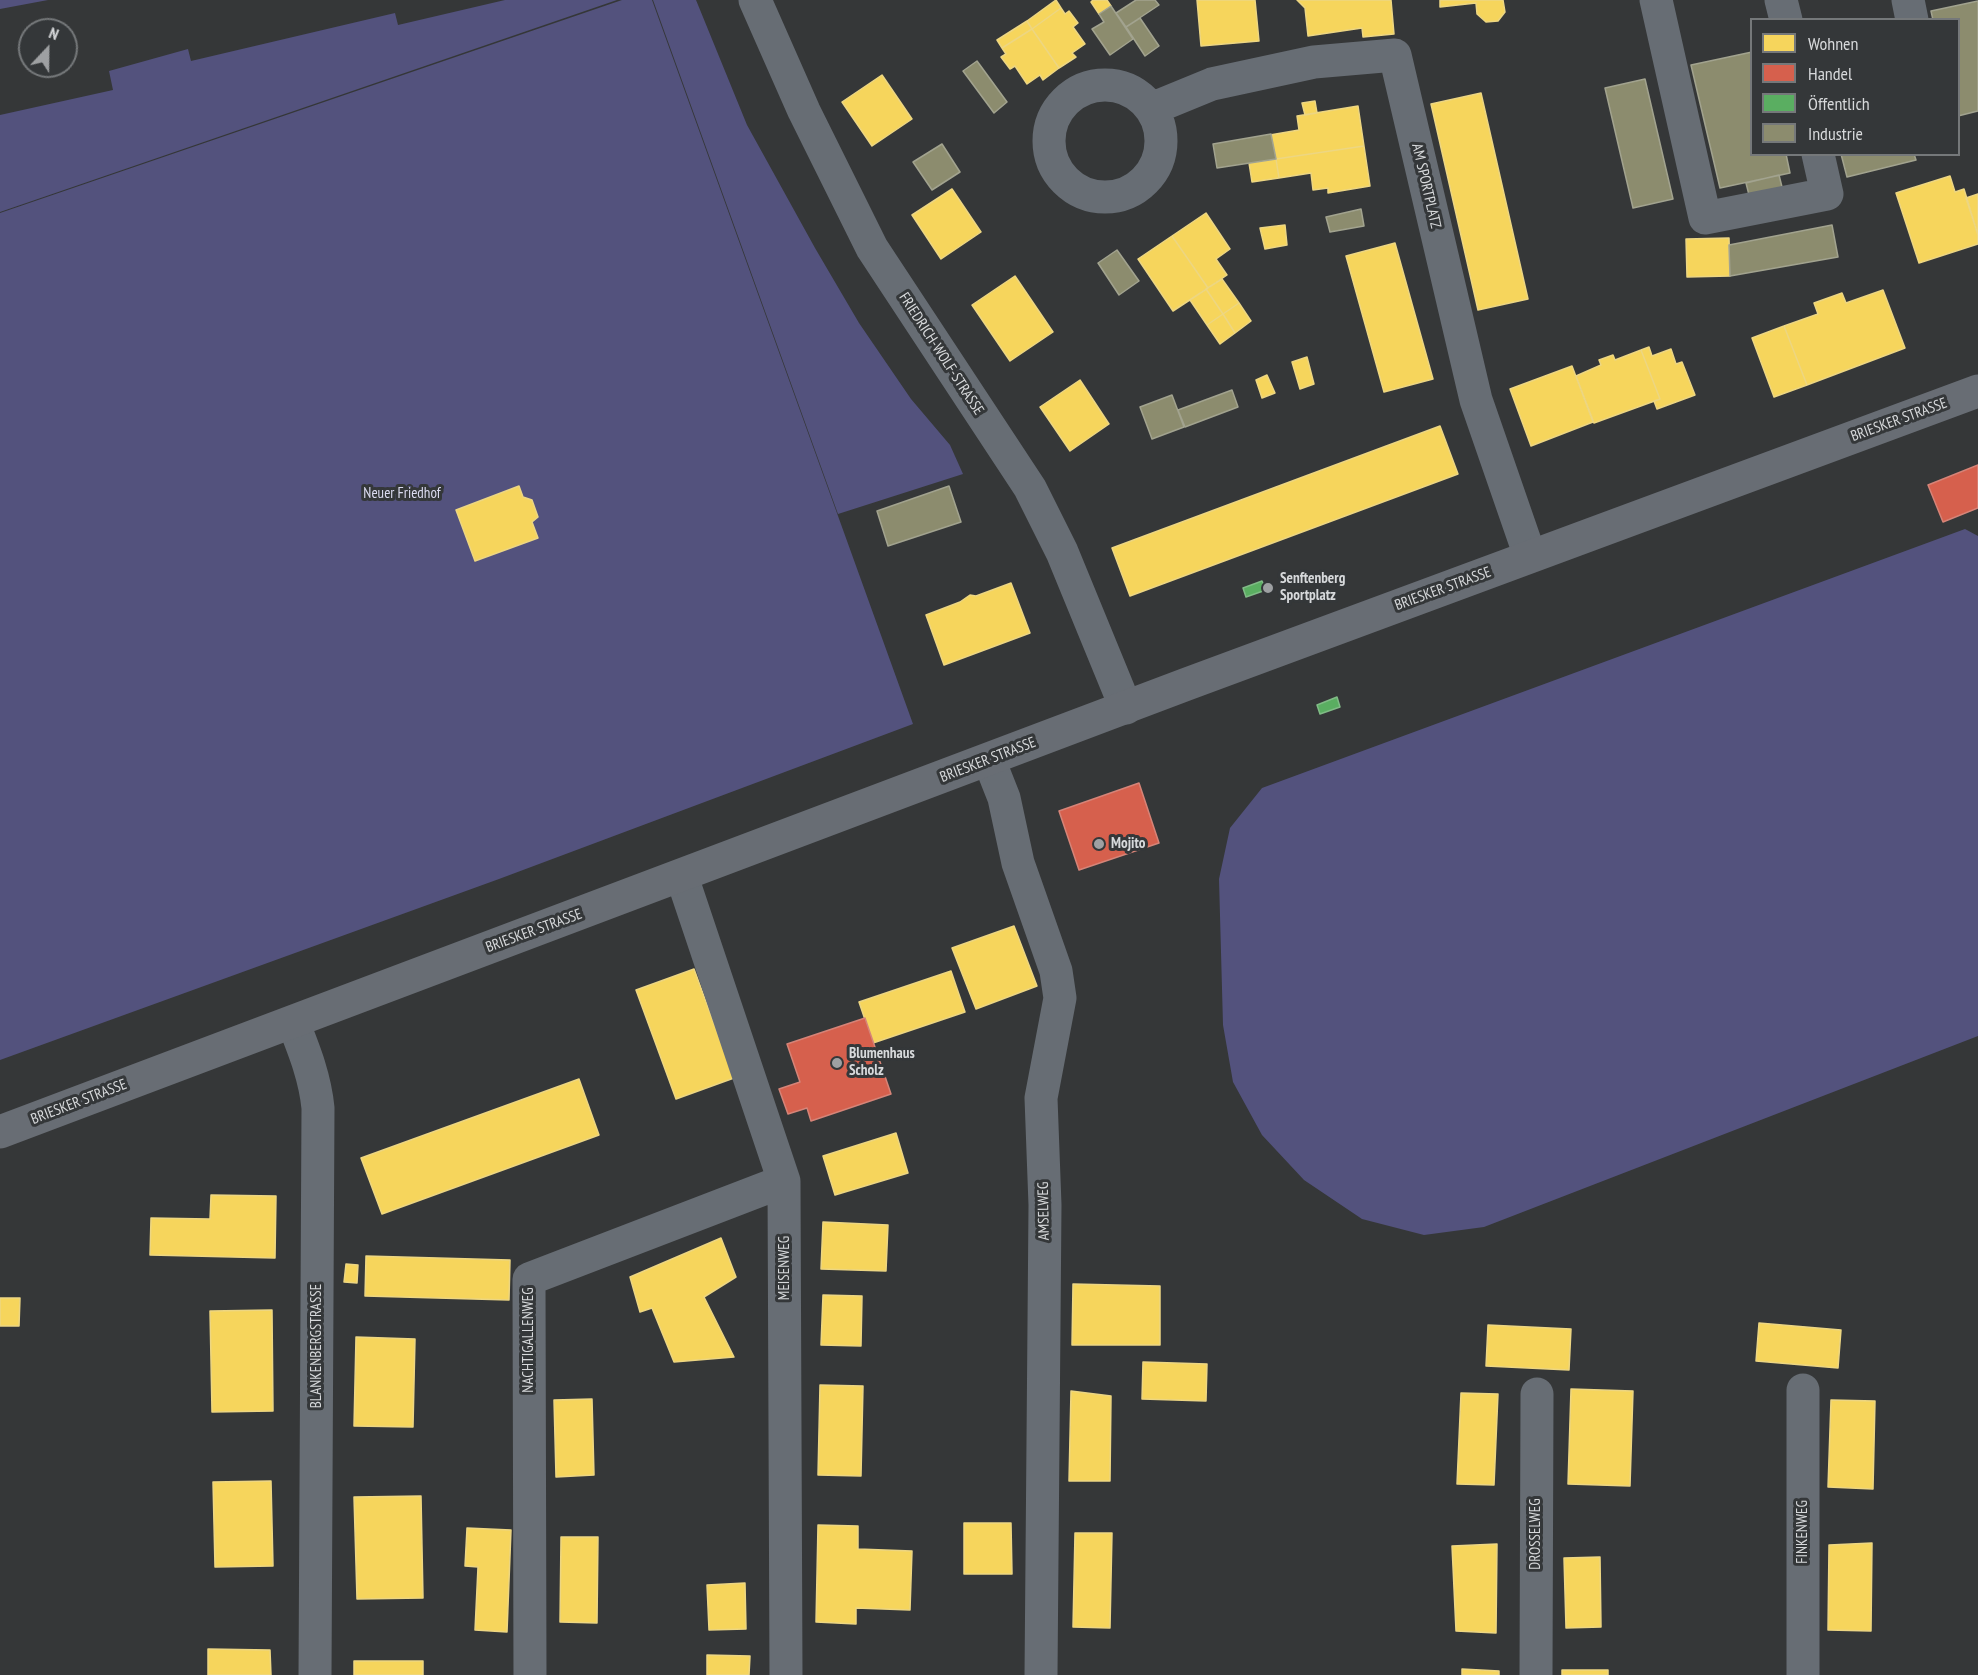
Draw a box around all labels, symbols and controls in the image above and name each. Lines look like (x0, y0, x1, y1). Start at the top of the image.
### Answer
north arrow (18, 18, 78, 78)
legend (1750, 18, 1960, 156)
text: N (46, 22, 62, 44)
text: Wohnen (1808, 32, 1858, 55)
text: Handel (1808, 62, 1852, 85)
text: Öffentlich (1808, 92, 1870, 115)
text: Industrie (1808, 122, 1863, 145)
street label: AM SPORTPLATZ (1408, 142, 1444, 230)
street label: FRIEDRICH-WOLF-STRASSE (895, 289, 987, 419)
street label: BRIESKER STRASSE (1848, 394, 1950, 446)
park label: Neuer Friedhof (363, 485, 441, 503)
street label: BRIESKER STRASSE (1392, 563, 1494, 615)
place label: Senftenberg Sportplatz (1280, 570, 1345, 605)
marker: Senftenberg Sportplatz (1261, 581, 1275, 595)
street label: BRIESKER STRASSE (938, 733, 1038, 787)
place label: Mojito (1111, 835, 1145, 853)
marker: Mojito (1092, 837, 1106, 851)
street label: BRIESKER STRASSE (483, 905, 585, 957)
place label: Blumenhaus Scholz (849, 1045, 915, 1080)
marker: Blumenhaus Scholz (830, 1056, 844, 1070)
street label: BRIESKER STRASSE (29, 1075, 129, 1129)
street label: AMSELWEG (1034, 1181, 1054, 1241)
street label: MEISENWEG (776, 1236, 794, 1300)
street label: BLANKENBERGSTRASSE (308, 1284, 326, 1408)
street label: NACHTIGALLENWEG (520, 1287, 538, 1393)
street label: DROSSELWEG (1527, 1498, 1545, 1570)
street label: FINKENWEG (1794, 1500, 1812, 1564)

